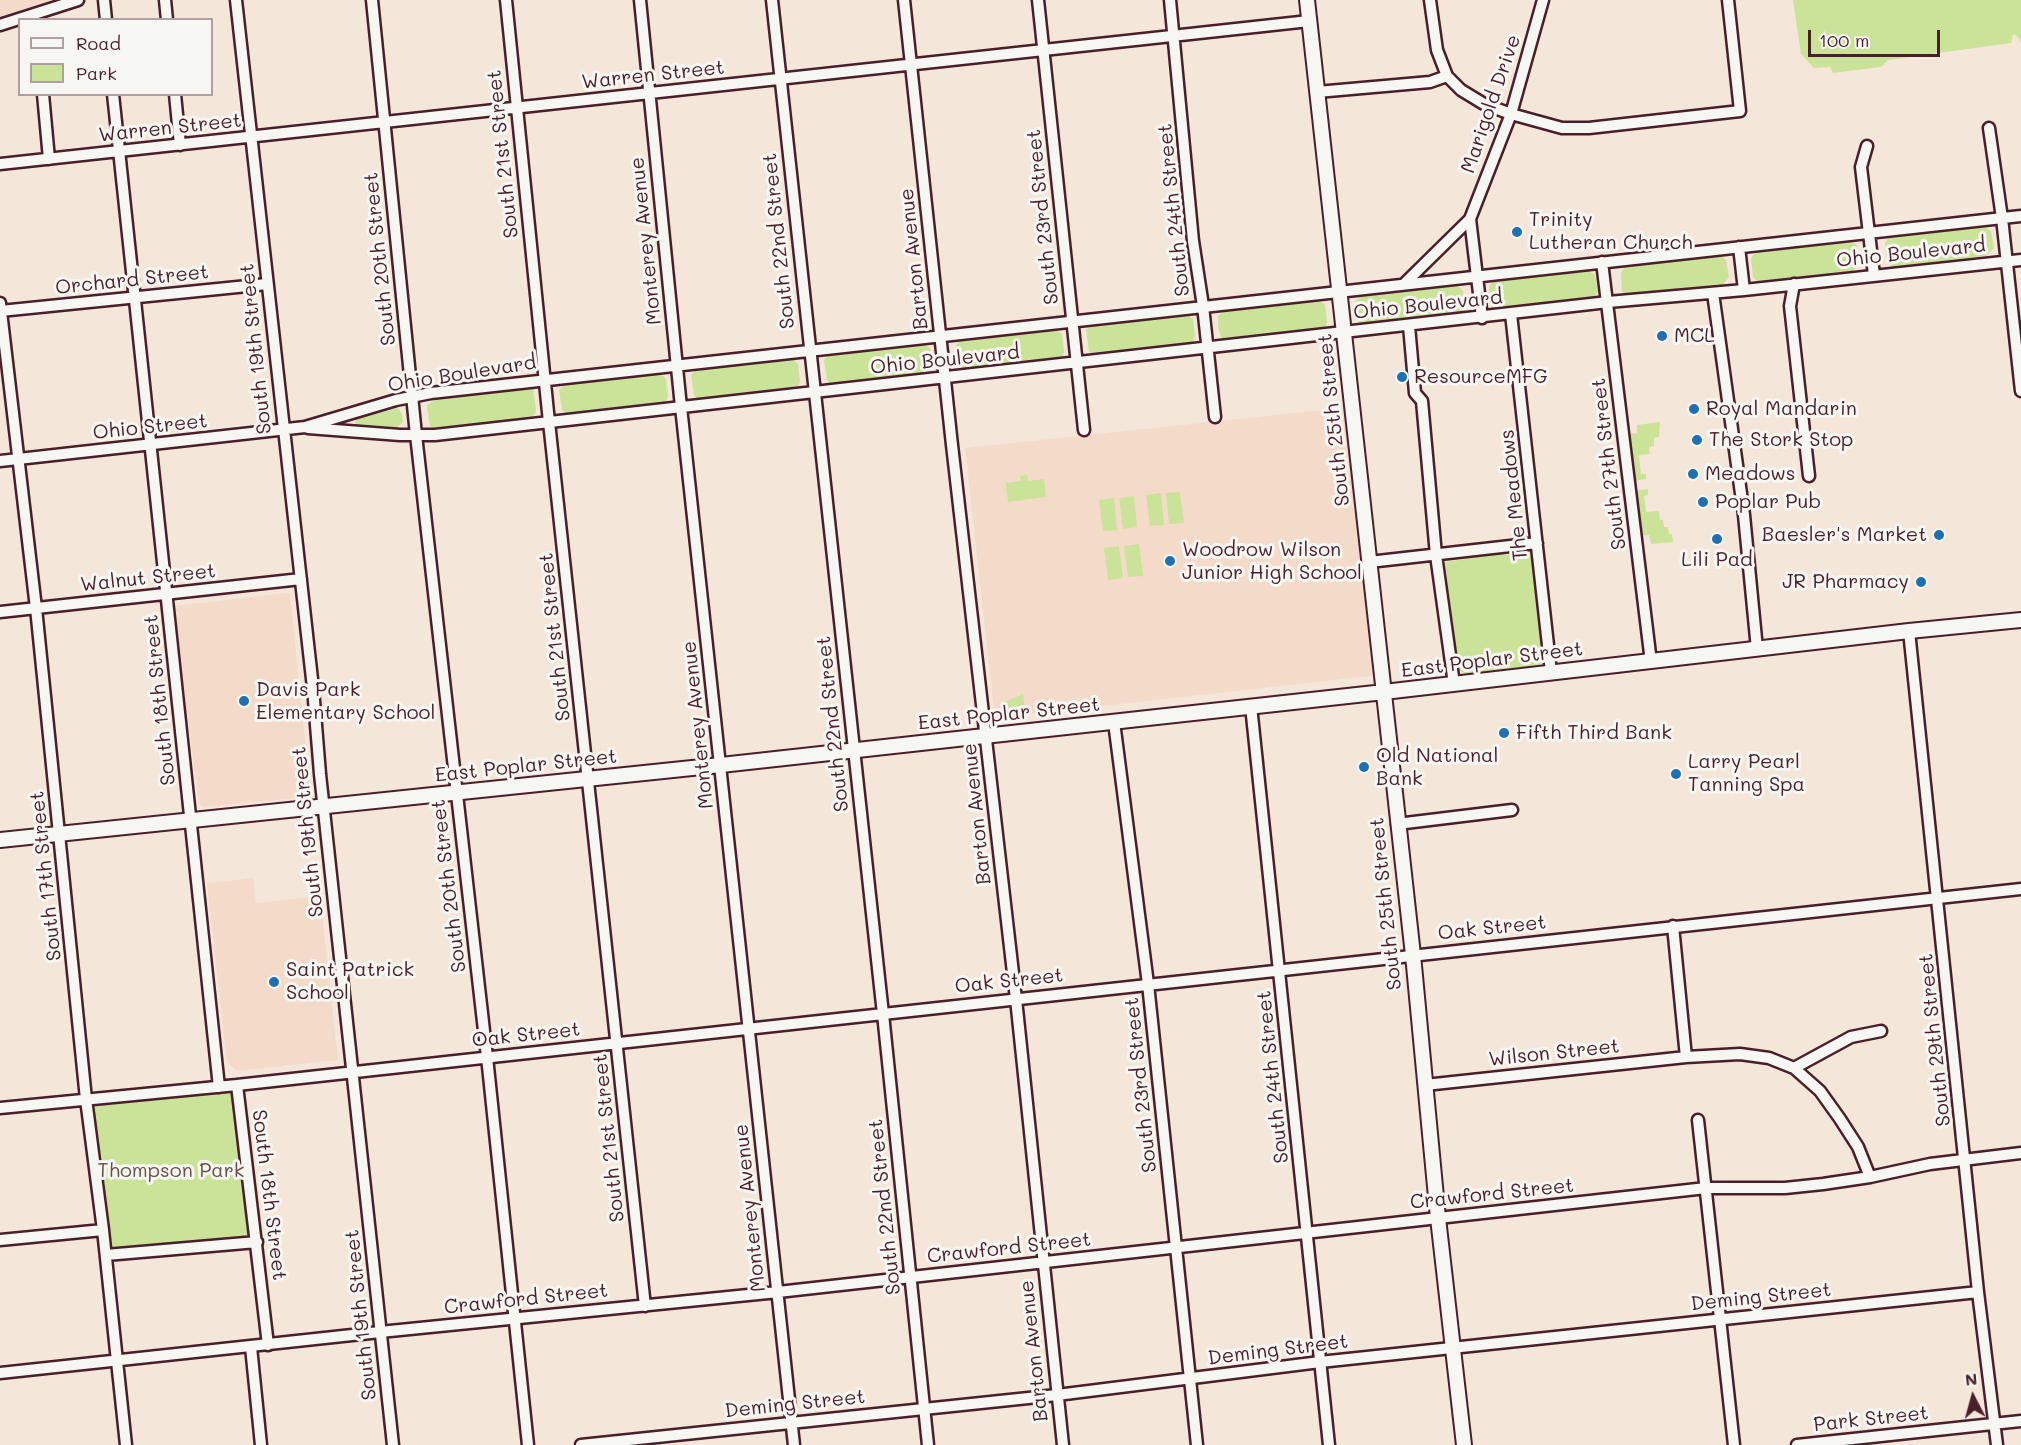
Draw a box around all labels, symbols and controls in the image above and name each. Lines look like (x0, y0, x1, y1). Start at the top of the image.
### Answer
legend (18, 18, 213, 96)
scale bar (1811, 18, 1943, 56)
text: 100 m (1819, 28, 1869, 52)
text: Road (76, 31, 121, 55)
street label: Marigold Drive (1456, 32, 1526, 176)
street label: Warren Street (580, 56, 726, 94)
text: Park (76, 61, 117, 85)
street label: South 21st Street (482, 69, 524, 239)
street label: Warren Street (97, 109, 243, 147)
street label: South 24th Street (1153, 122, 1195, 298)
street label: South 23rd Street (1022, 128, 1064, 306)
street label: South 22nd Street (758, 152, 800, 330)
street label: Monterey Avenue (625, 156, 667, 326)
street label: South 20th Street (359, 171, 401, 347)
street label: Barton Avenue (895, 187, 933, 331)
place label: Trinity Lutheran Church (1529, 208, 1692, 255)
marker: Trinity Lutheran Church (1510, 225, 1524, 239)
street label: Ohio Boulevard (1835, 233, 1987, 273)
street label: Orchard Street (54, 260, 210, 300)
street label: South 19th Street (235, 262, 277, 436)
street label: Ohio Boulevard (1352, 285, 1504, 325)
place label: MCL (1674, 324, 1715, 348)
marker: MCL (1655, 329, 1669, 343)
street label: South 25th Street (1313, 332, 1355, 508)
street label: Ohio Boulevard (869, 340, 1021, 380)
street label: Ohio Boulevard (386, 350, 538, 398)
place label: ResourceMFG (1414, 365, 1548, 389)
marker: ResourceMFG (1395, 370, 1409, 384)
street label: South 27th Street (1587, 377, 1631, 551)
place label: Royal Mandarin (1706, 397, 1857, 421)
marker: Royal Mandarin (1687, 402, 1701, 416)
street label: Ohio Street (91, 409, 209, 445)
street label: The Meadows (1495, 428, 1533, 562)
place label: The Stork Stop (1709, 428, 1853, 452)
marker: The Stork Stop (1690, 433, 1704, 447)
place label: Meadows (1705, 462, 1796, 486)
marker: Meadows (1686, 467, 1700, 481)
place label: Poplar Pub (1715, 490, 1821, 514)
marker: Poplar Pub (1696, 495, 1710, 509)
place label: Baesler's Market (1762, 523, 1927, 547)
marker: Baesler's Market (1932, 528, 1946, 542)
marker: Lili Pad (1710, 532, 1724, 546)
place label: Woodrow Wilson Junior High School (1182, 538, 1362, 585)
place label: Lili Pad (1681, 548, 1753, 572)
street label: South 21st Street (534, 552, 576, 722)
marker: Woodrow Wilson Junior High School (1163, 554, 1177, 568)
street label: Walnut Street (79, 559, 217, 597)
place label: JR Pharmacy (1782, 570, 1909, 594)
marker: JR Pharmacy (1914, 575, 1928, 589)
street label: South 18th Street (139, 613, 181, 787)
street label: South 22nd Street (812, 635, 854, 813)
street label: East Poplar Street (1400, 637, 1584, 683)
street label: Monterey Avenue (677, 640, 719, 810)
place label: Davis Park Elementary School (256, 678, 435, 725)
street label: East Poplar Street (917, 693, 1101, 735)
marker: Davis Park Elementary School (237, 694, 251, 708)
place label: Fifth Third Bank (1516, 721, 1672, 745)
marker: Fifth Third Bank (1497, 726, 1511, 740)
street label: Barton Avenue (958, 742, 996, 886)
place label: Old National Bank (1376, 744, 1498, 791)
street label: South 19th Street (287, 745, 329, 919)
street label: East Poplar Street (434, 745, 618, 787)
place label: Larry Pearl Tanning Spa (1688, 750, 1805, 797)
marker: Old National Bank (1357, 760, 1371, 774)
marker: Larry Pearl Tanning Spa (1669, 767, 1683, 781)
street label: South 17th Street (25, 790, 67, 962)
street label: South 20th Street (426, 798, 472, 974)
street label: South 25th Street (1365, 816, 1407, 992)
street label: Oak Street (1437, 910, 1547, 946)
street label: South 29th Street (1914, 952, 1956, 1128)
place label: Saint Patrick School (286, 958, 414, 1005)
street label: Oak Street (954, 963, 1064, 999)
marker: Saint Patrick School (267, 975, 281, 989)
street label: South 24th Street (1252, 989, 1294, 1165)
street label: South 23rd Street (1120, 996, 1162, 1174)
street label: Oak Street (471, 1017, 581, 1053)
street label: Wilson Street (1487, 1034, 1621, 1072)
street label: South 21st Street (588, 1053, 630, 1223)
street label: South 18th Street (247, 1108, 291, 1282)
street label: South 22nd Street (864, 1118, 906, 1296)
street label: Monterey Avenue (729, 1123, 771, 1293)
park label: Thompson Park (98, 1159, 244, 1183)
street label: Crawford Street (1409, 1173, 1575, 1215)
street label: Crawford Street (926, 1227, 1092, 1269)
street label: South 19th Street (340, 1228, 382, 1402)
street label: Crawford Street (443, 1278, 609, 1320)
street label: Deming Street (1690, 1278, 1832, 1316)
street label: Barton Avenue (1015, 1279, 1053, 1423)
street label: Deming Street (1207, 1330, 1349, 1370)
north arrow (1943, 1367, 2003, 1427)
text: N (1964, 1368, 1978, 1390)
street label: Deming Street (724, 1385, 866, 1423)
street label: Park Street (1812, 1401, 1930, 1437)

